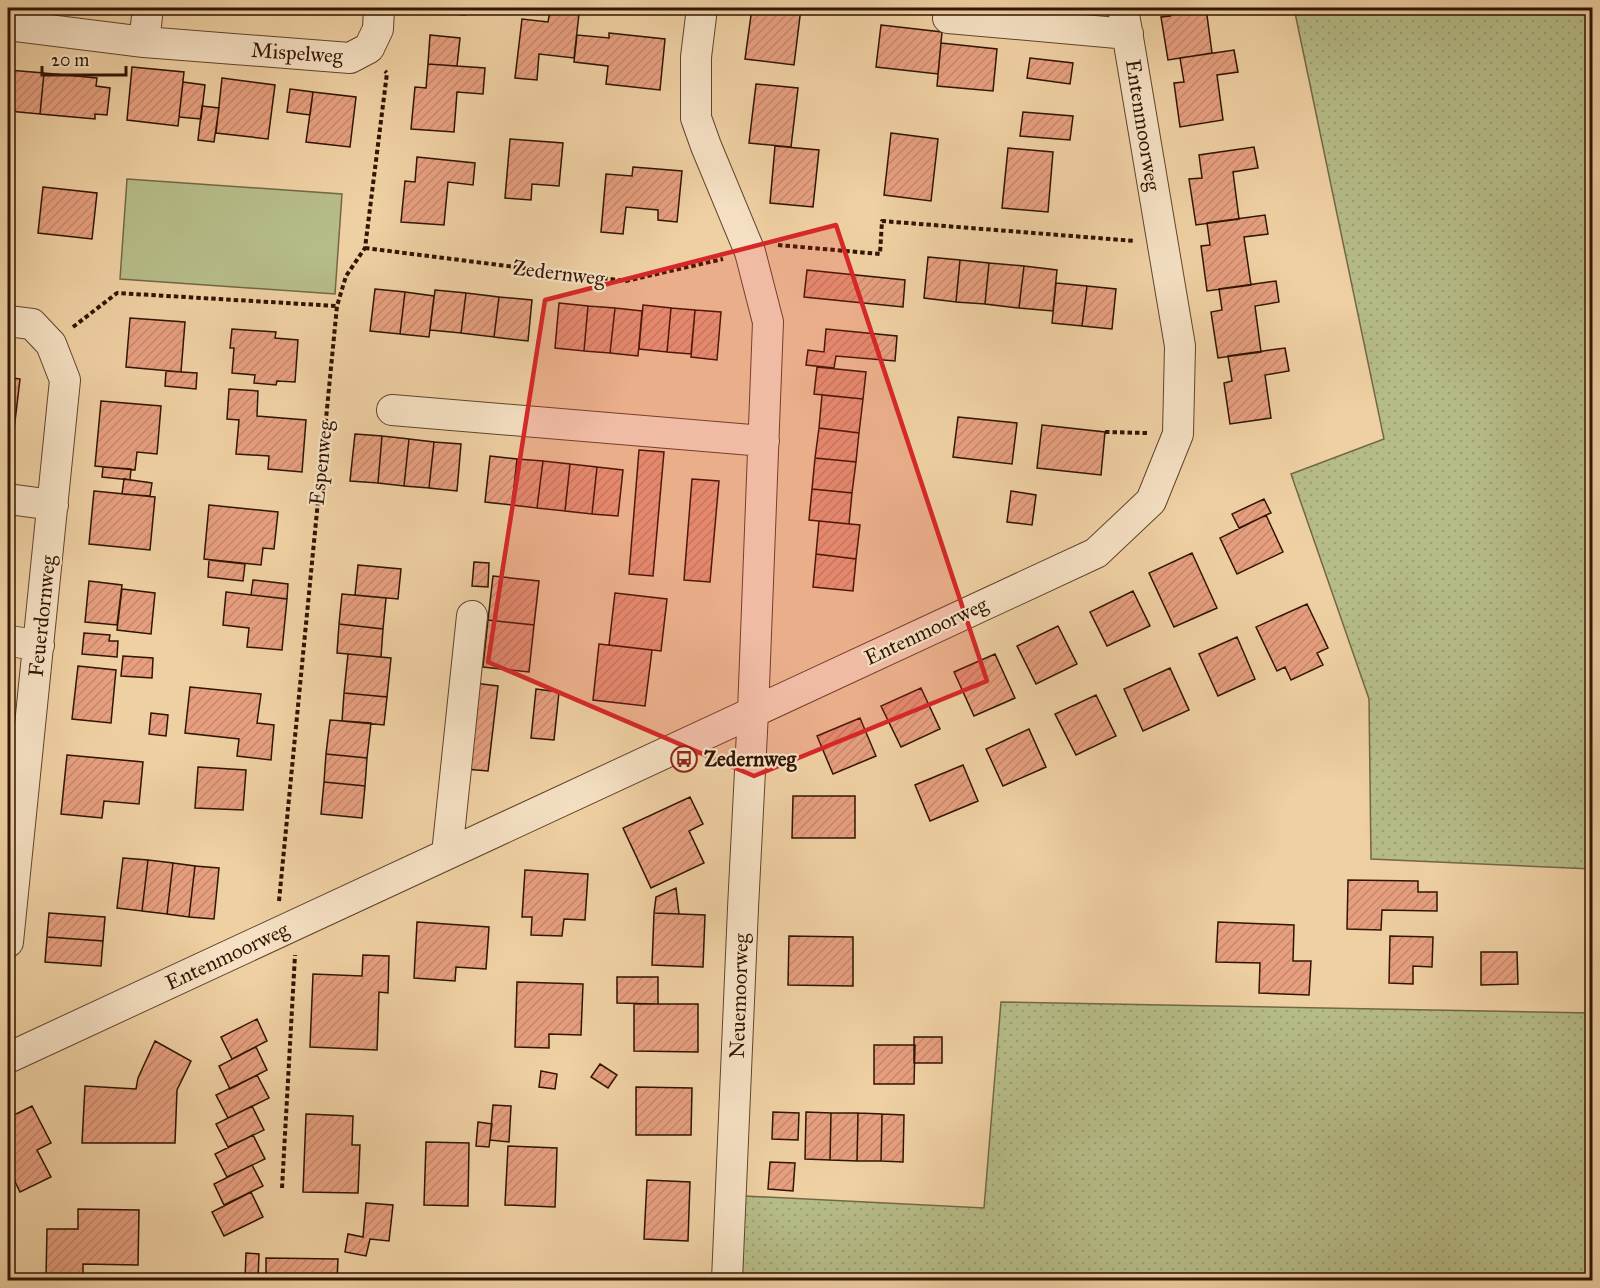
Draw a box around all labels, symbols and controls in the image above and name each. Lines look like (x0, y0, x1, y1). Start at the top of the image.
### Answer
street label: Mispelweg (250, 37, 344, 69)
scale bar (42, 39, 126, 77)
text: 20 m (51, 49, 89, 71)
street label: Entenmoorweg (1120, 57, 1166, 193)
street label: Zedernweg (512, 254, 607, 292)
street label: Espenweg (304, 419, 338, 507)
street label: Feuerdornweg (23, 554, 61, 678)
street label: Entenmoorweg (860, 591, 992, 671)
bus stop icon: Zedernweg (669, 744, 699, 774)
place label: Zedernweg (704, 746, 797, 772)
street label: Entenmoorweg (161, 916, 293, 996)
street label: Neuemoorweg (724, 933, 754, 1059)

